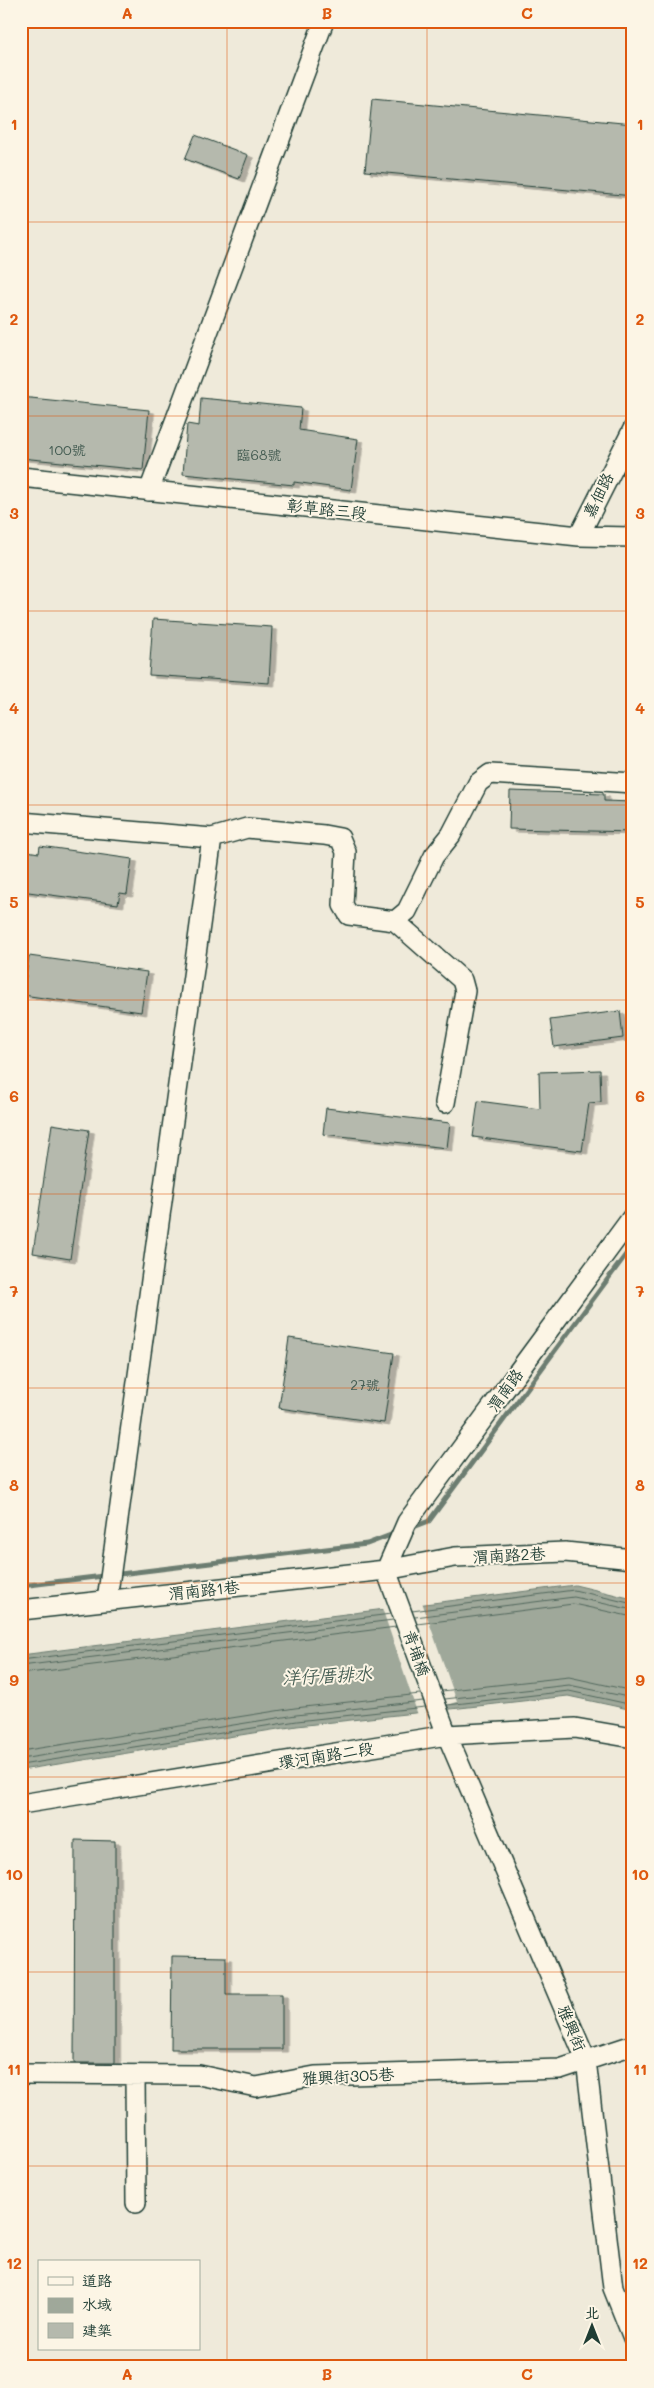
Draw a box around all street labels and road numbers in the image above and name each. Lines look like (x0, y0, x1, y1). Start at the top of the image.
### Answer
street label: 嘉佃路 (578, 469, 618, 521)
street label: 彰草路三段 (286, 494, 368, 523)
street label: 渭南路 (482, 1364, 527, 1415)
street label: 渭南路2巷 (472, 1542, 546, 1567)
street label: 渭南路1巷 (167, 1575, 240, 1604)
street label: 青埔橋 (399, 1627, 436, 1679)
street label: 環河南路二段 (277, 1737, 375, 1772)
street label: 雅興街 (553, 2002, 592, 2054)
street label: 雅興街305巷 (301, 2063, 395, 2088)

